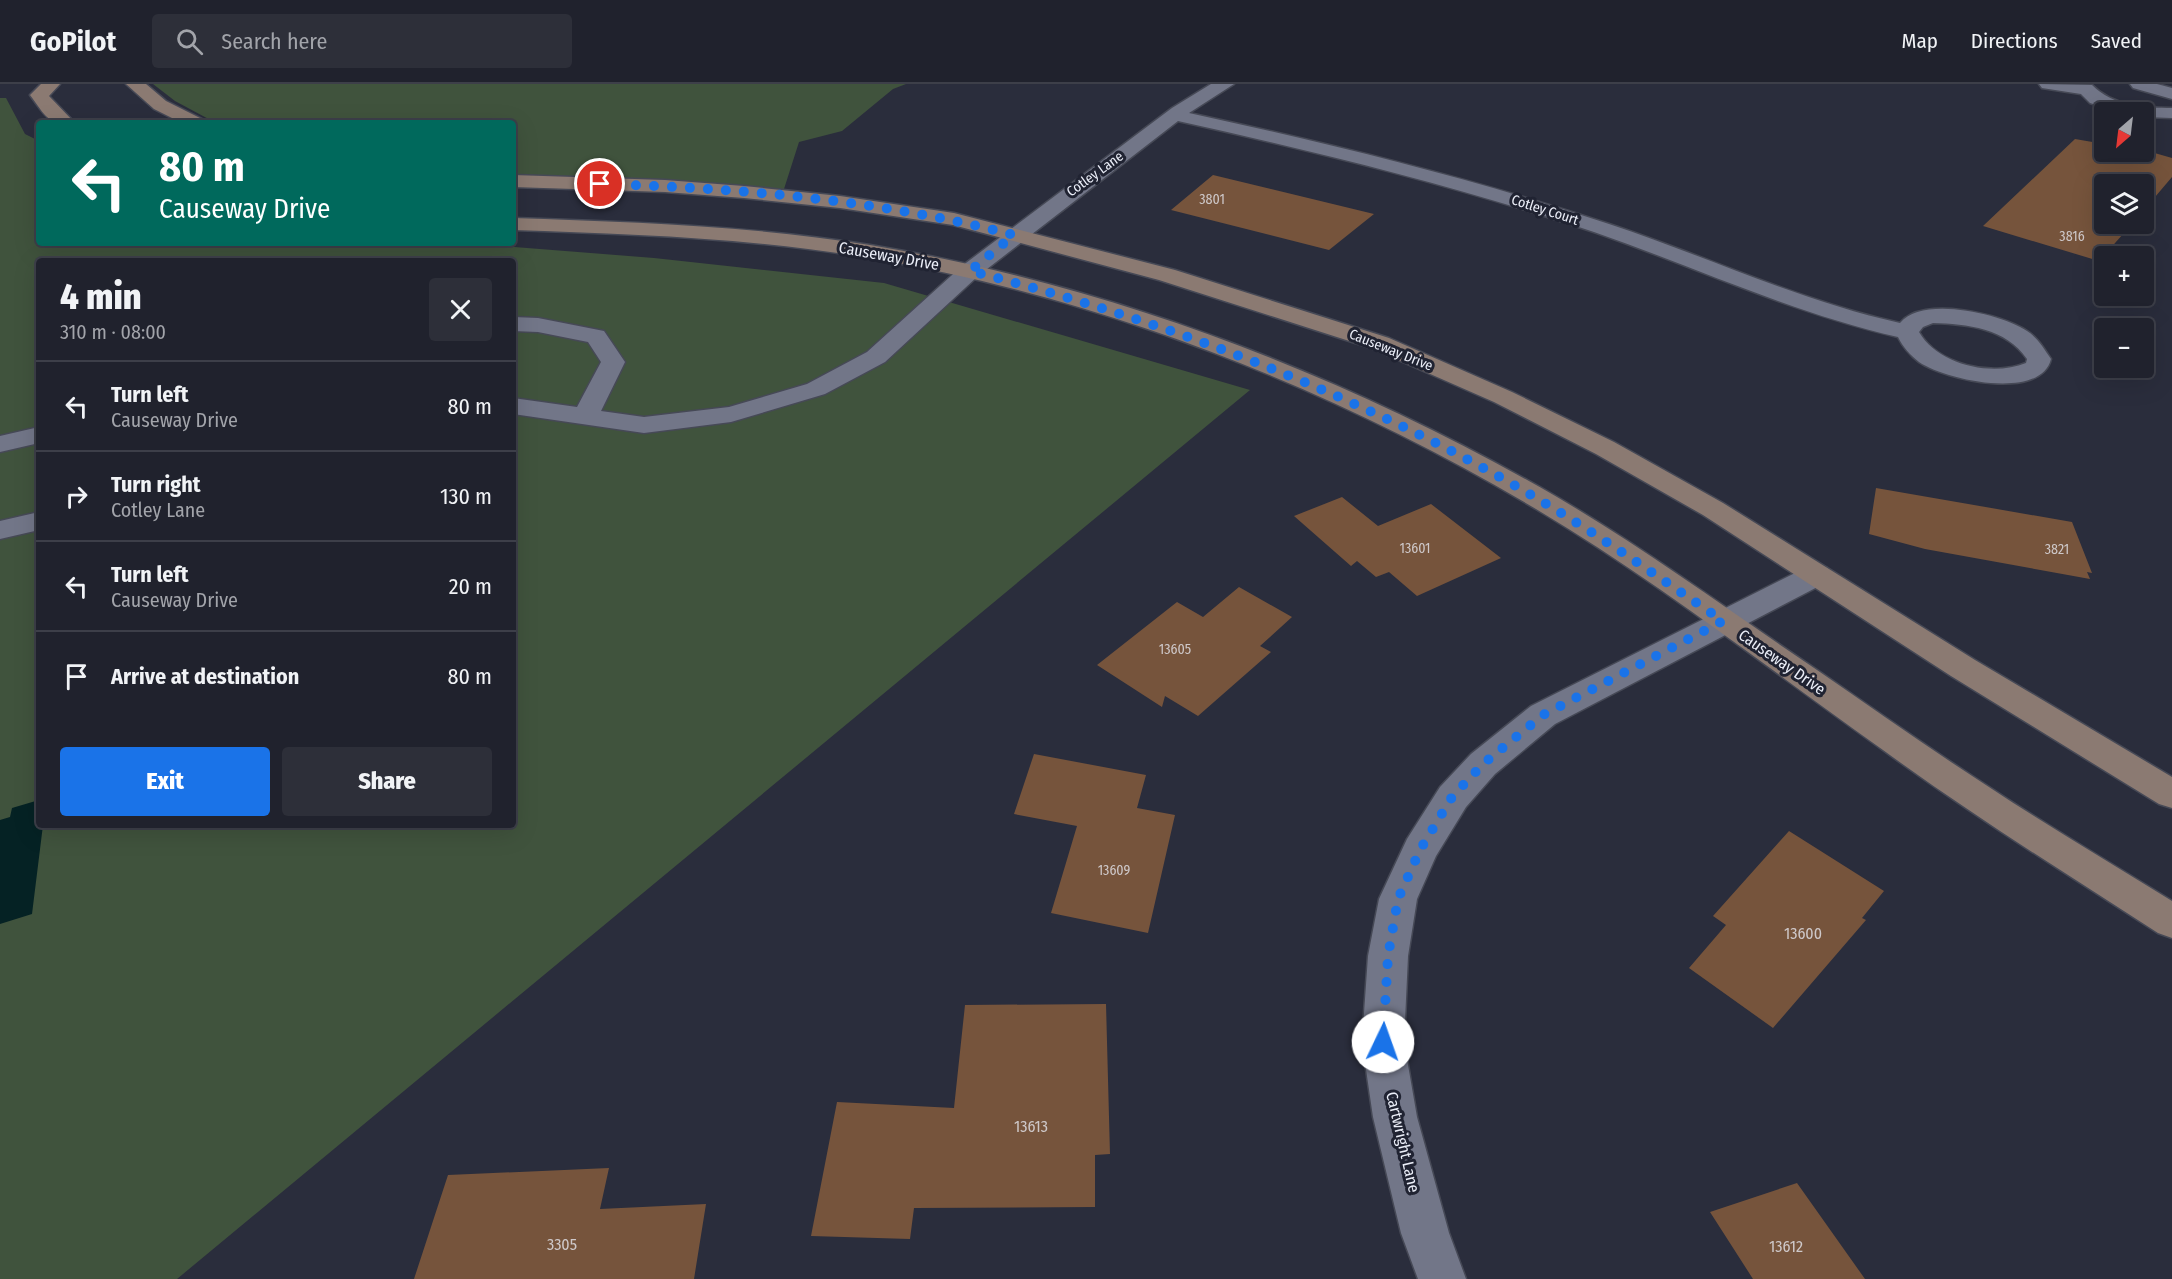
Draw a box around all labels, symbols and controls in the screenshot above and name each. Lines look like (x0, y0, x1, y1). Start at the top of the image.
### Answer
search box (152, 14, 572, 68)
text: GoPilot (30, 25, 116, 58)
icon: search (173, 25, 206, 58)
text: Search here (221, 28, 327, 55)
text: Map (1901, 28, 1938, 54)
text: Directions (1971, 28, 2058, 54)
text: Saved (2091, 28, 2142, 54)
north arrow (2094, 102, 2154, 162)
map controls (2094, 102, 2154, 378)
text: 80 m (159, 142, 245, 192)
icon: left (60, 144, 138, 222)
street label: Cotley Lane (1063, 148, 1127, 200)
pin (574, 158, 625, 209)
icon: arrive (583, 167, 616, 200)
button: layers (2094, 174, 2154, 234)
house number: 3801 (1199, 191, 1225, 208)
street label: Cotley Court (1509, 191, 1581, 229)
text: Causeway Drive (159, 193, 330, 225)
house number: 3816 (2059, 228, 2085, 245)
street label: Causeway Drive (837, 238, 941, 274)
button: + (2094, 246, 2154, 306)
text: 4 min (60, 275, 142, 319)
button: close (429, 278, 492, 341)
button: − (2094, 318, 2154, 378)
text: 310 m · 08:00 (60, 320, 166, 344)
street label: Causeway Drive (1347, 325, 1435, 375)
text: Turn left (111, 381, 189, 408)
icon: left (60, 390, 93, 423)
text: 80 m (447, 393, 492, 420)
text: Causeway Drive (111, 408, 238, 432)
text: Turn right (111, 471, 200, 498)
icon: right (60, 480, 93, 513)
text: 130 m (440, 483, 492, 510)
text: Cotley Lane (111, 498, 205, 522)
house number: 13601 (1399, 540, 1431, 557)
house number: 3821 (2045, 541, 2069, 558)
text: Turn left (111, 561, 189, 588)
icon: left (60, 570, 93, 603)
text: 20 m (449, 573, 492, 600)
text: Causeway Drive (111, 588, 238, 612)
street label: Causeway Drive (1735, 625, 1829, 699)
house number: 13605 (1159, 641, 1191, 658)
icon: arrive (60, 660, 93, 693)
text: Arrive at destination (111, 663, 299, 690)
text: 80 m (447, 663, 492, 690)
button: Exit (60, 747, 270, 816)
button: Share (282, 747, 492, 816)
house number: 13609 (1098, 862, 1131, 879)
house number: 13600 (1784, 924, 1822, 943)
position arrow (1351, 1010, 1415, 1074)
street label: Cartwright Lane (1382, 1090, 1424, 1194)
house number: 13613 (1014, 1117, 1048, 1136)
house number: 3305 (547, 1235, 577, 1254)
house number: 13612 (1769, 1237, 1803, 1256)

